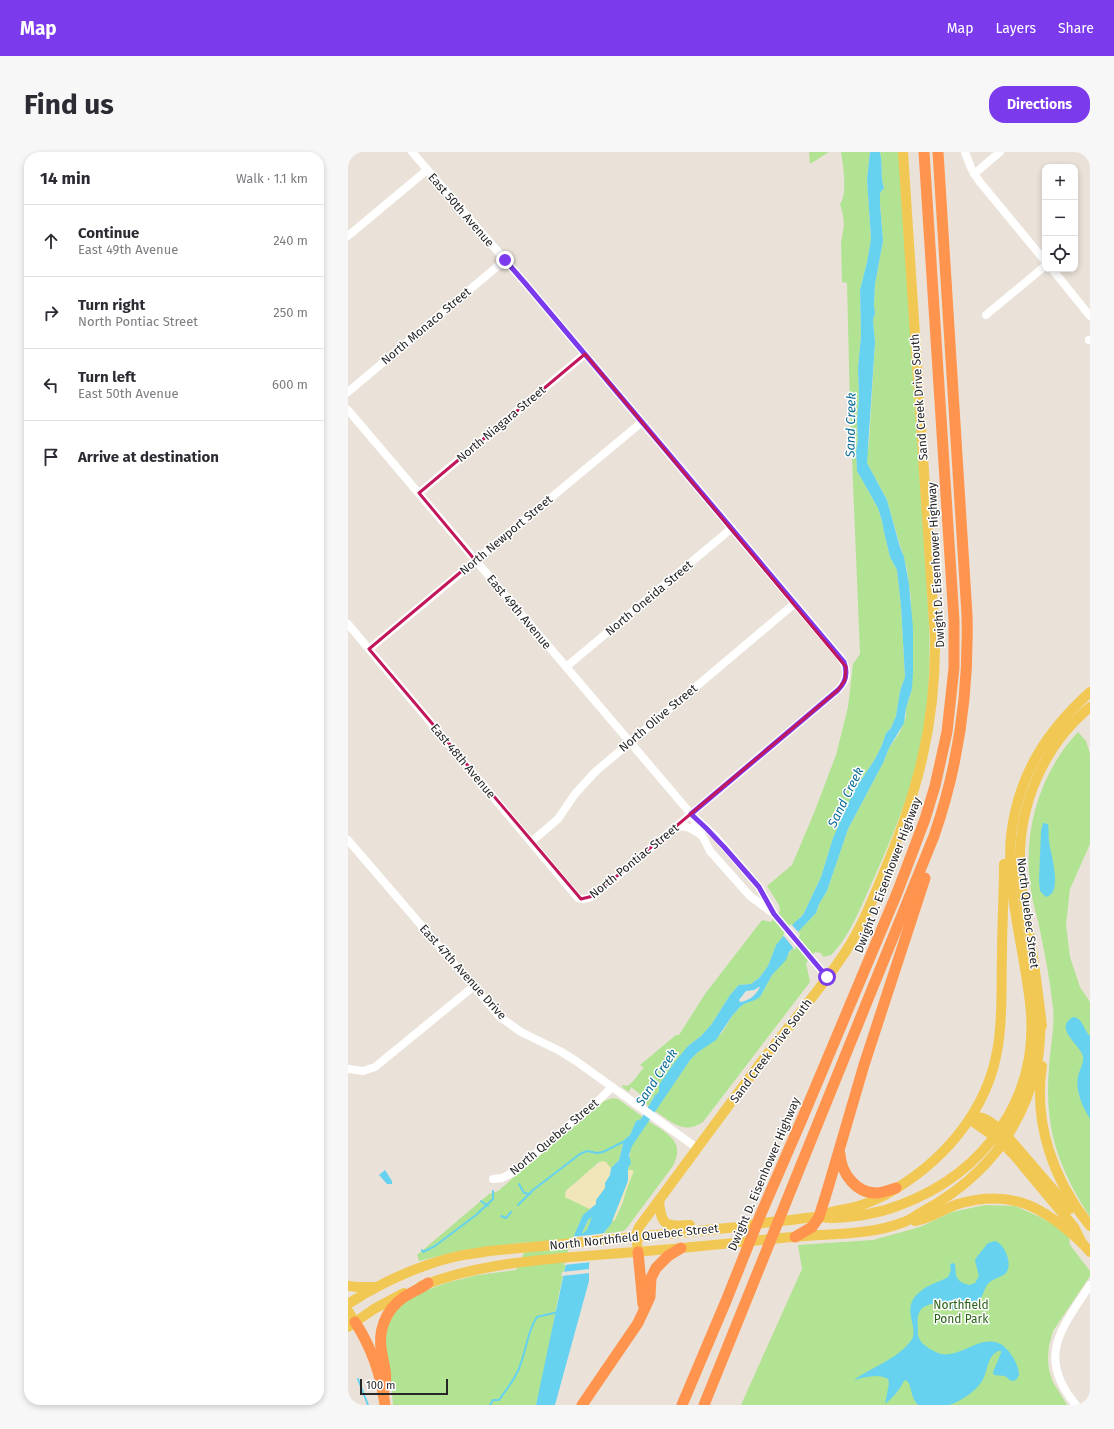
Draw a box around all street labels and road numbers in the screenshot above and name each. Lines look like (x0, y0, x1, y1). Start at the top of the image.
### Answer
street label: East 50th Avenue (425, 170, 497, 250)
street label: North Monaco Street (378, 284, 474, 368)
street label: Sand Creek Drive South (908, 333, 930, 461)
street label: North Niagara Street (454, 382, 549, 465)
street label: Dwight D. Eisenhower Highway (925, 482, 947, 648)
street label: North Newport Street (457, 492, 556, 578)
street label: North Oneida Street (603, 557, 696, 638)
street label: East 49th Avenue (484, 572, 554, 652)
street label: North Olive Street (616, 681, 700, 755)
street label: East 48th Avenue (428, 721, 498, 801)
street label: Dwight D. Eisenhower Highway (852, 795, 924, 955)
street label: North Pontiac Street (587, 820, 682, 901)
street label: North Quebec Street (1014, 857, 1042, 970)
street label: East 47th Avenue Drive (417, 922, 509, 1022)
street label: Sand Creek Drive South (727, 996, 815, 1106)
street label: North Quebec Street (507, 1095, 602, 1178)
street label: Dwight D. Eisenhower Highway (725, 1095, 803, 1253)
street label: North Northfield Quebec Street (549, 1221, 720, 1253)

